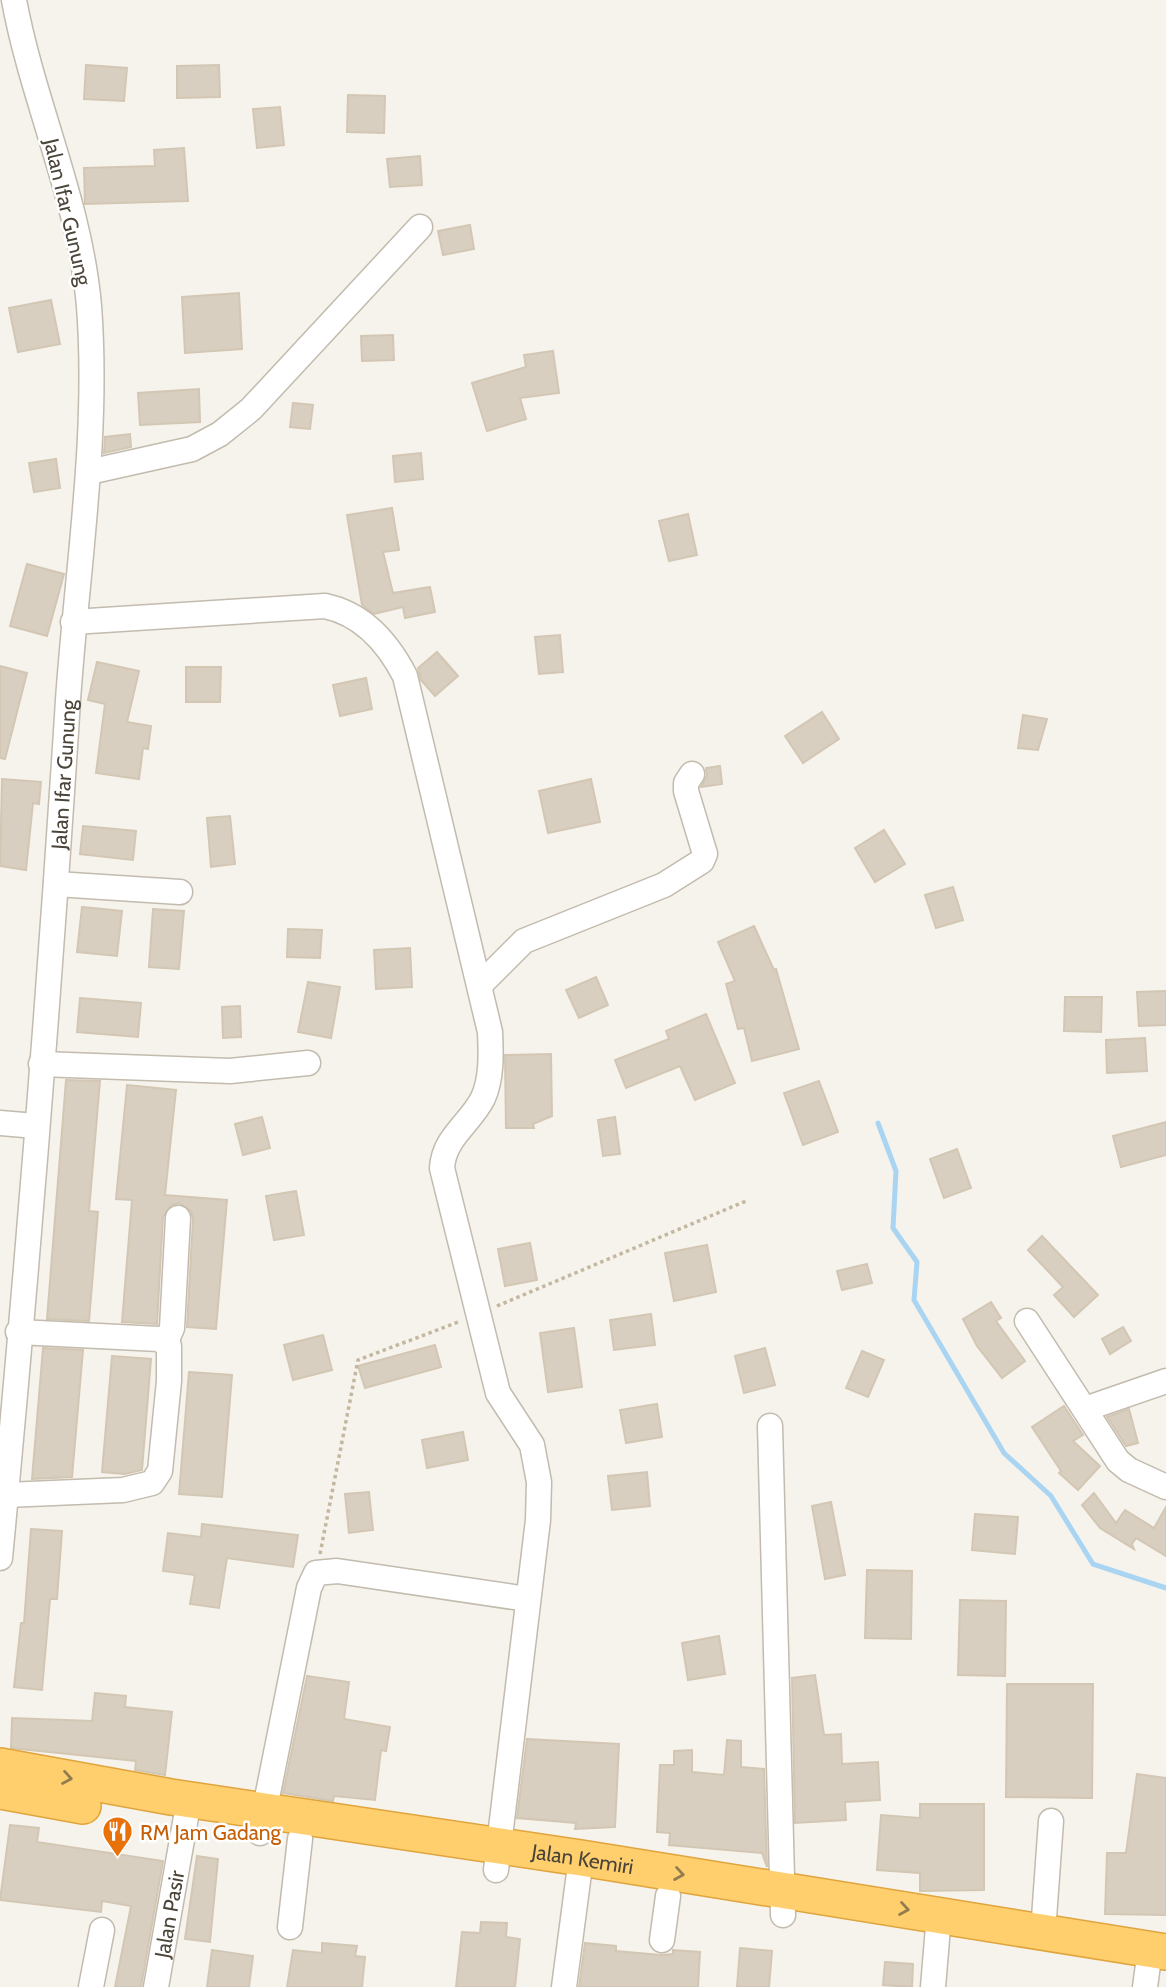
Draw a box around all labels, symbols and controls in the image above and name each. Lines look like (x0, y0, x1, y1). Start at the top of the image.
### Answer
street label: Jalan Ifar Gunung (39, 135, 97, 288)
street label: Jalan Ifar Gunung (46, 698, 81, 851)
one-way arrow (61, 1770, 73, 1785)
restaurant icon: RM Jam Gadang (100, 1815, 134, 1859)
place label: RM Jam Gadang (140, 1820, 281, 1845)
street label: Jalan Kemiri (529, 1838, 635, 1879)
one-way arrow (673, 1866, 685, 1881)
street label: Jalan Pasir (149, 1868, 189, 1961)
one-way arrow (898, 1901, 910, 1916)

